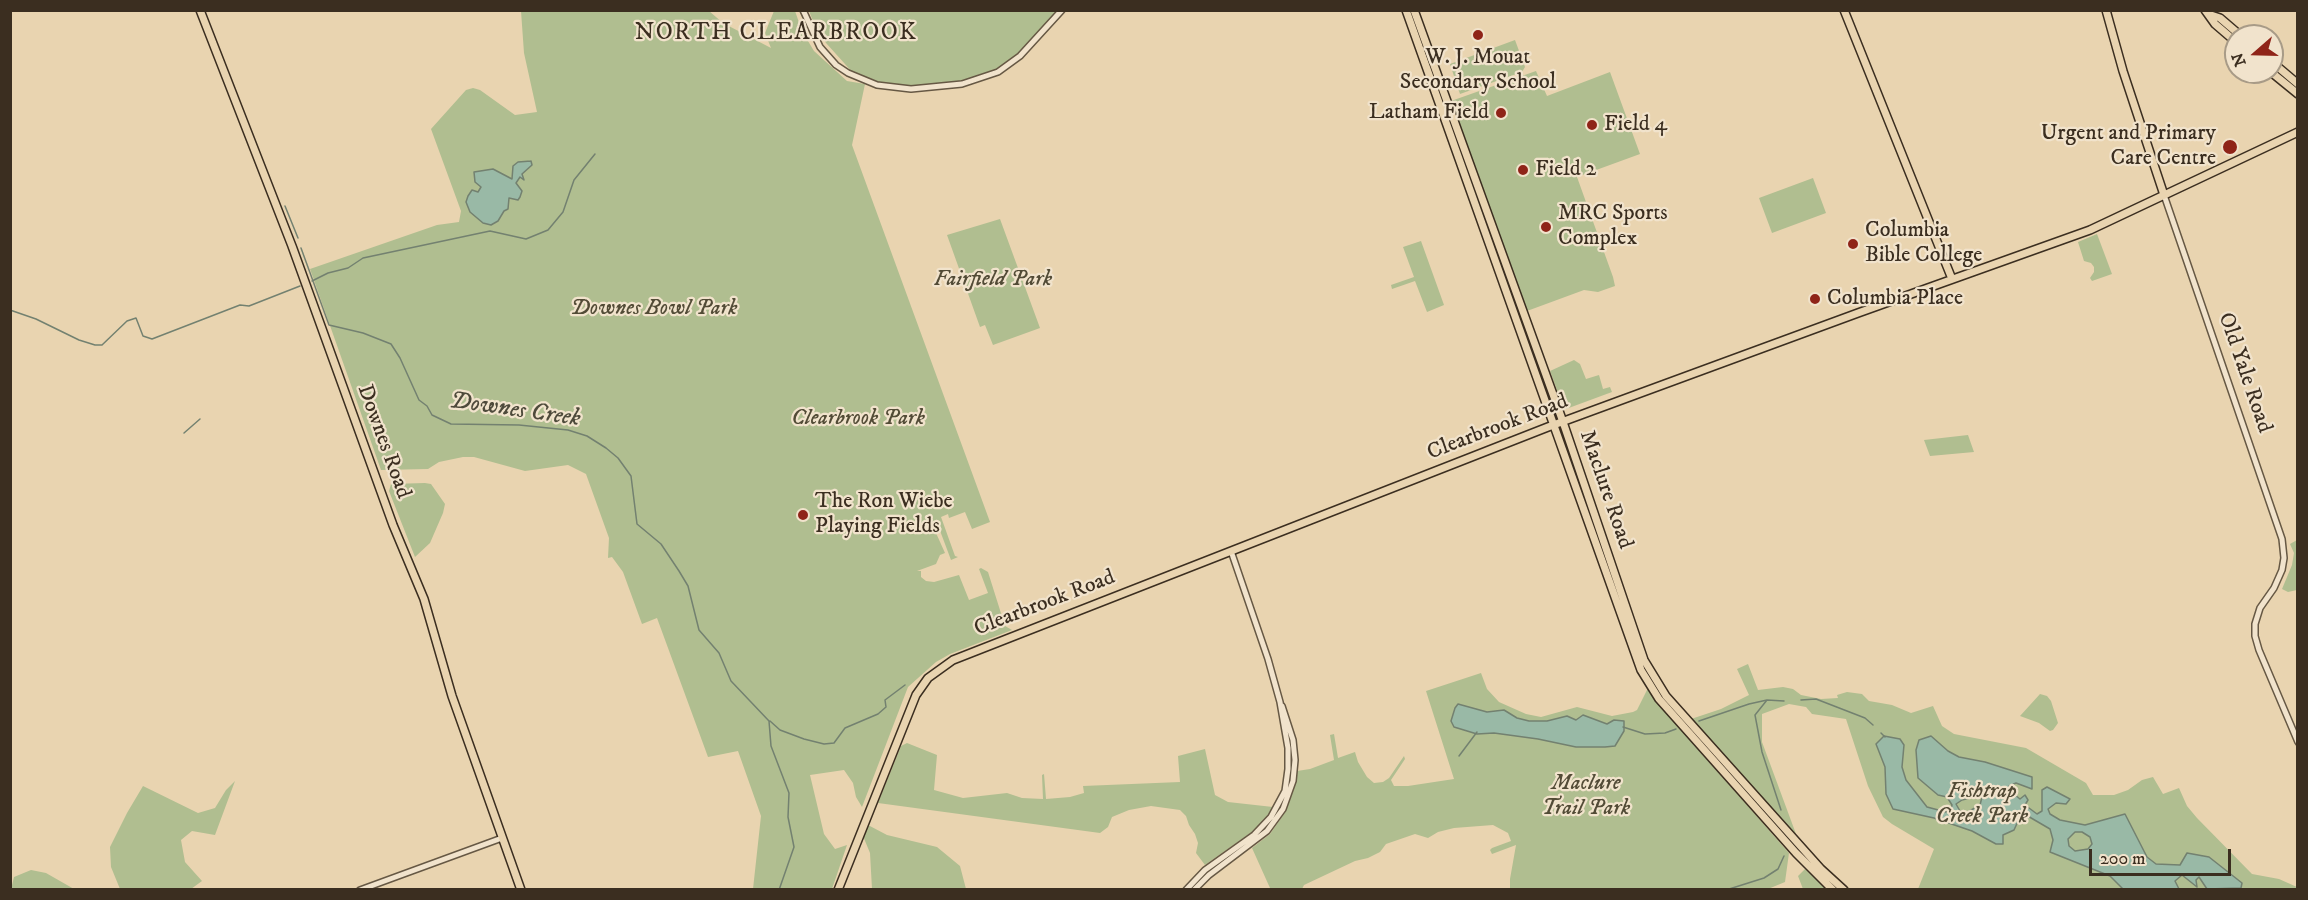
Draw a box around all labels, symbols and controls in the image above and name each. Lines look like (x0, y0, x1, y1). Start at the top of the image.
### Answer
district label: NORTH CLEARBROOK (635, 20, 917, 48)
north arrow (2224, 24, 2284, 84)
marker: W. J. Mouat Secondary School (1471, 28, 1485, 42)
place label: W. J. Mouat Secondary School (1400, 45, 1556, 96)
text: N (2227, 50, 2251, 69)
place label: Latham Field (1369, 100, 1489, 126)
marker: Latham Field (1494, 106, 1508, 120)
place label: Field 4 (1604, 112, 1667, 138)
marker: Field 4 (1585, 118, 1599, 132)
place label: Urgent and Primary Care Centre (2041, 121, 2216, 172)
marker: Urgent and Primary Care Centre (2221, 138, 2239, 156)
place label: Field 2 (1535, 157, 1596, 183)
marker: Field 2 (1516, 163, 1530, 177)
place label: MRC Sports Complex (1558, 201, 1668, 252)
place label: Columbia Bible College (1865, 218, 1982, 270)
marker: MRC Sports Complex (1539, 220, 1553, 234)
marker: Columbia Bible College (1846, 237, 1860, 251)
park label: Fairfield Park (934, 267, 1052, 293)
place label: Columbia Place (1827, 286, 1963, 312)
marker: Columbia Place (1808, 292, 1822, 306)
park label: Downes Bowl Park (570, 296, 738, 322)
street label: Old Yale Road (2211, 309, 2277, 437)
street label: Downes Road (350, 381, 416, 503)
water label: Downes Creek (448, 388, 582, 434)
street label: Clearbrook Road (1424, 389, 1572, 467)
park label: Clearbrook Park (791, 406, 925, 432)
street label: Maclure Road (1572, 427, 1638, 553)
place label: The Ron Wiebe Playing Fields (815, 489, 953, 540)
marker: The Ron Wiebe Playing Fields (796, 508, 810, 522)
street label: Clearbrook Road (971, 565, 1119, 643)
park label: Maclure Trail Park (1542, 771, 1630, 822)
park label: Fishtrap Creek Park (1936, 779, 2028, 830)
scale bar (2092, 837, 2234, 875)
text: 200 m (2100, 848, 2146, 870)

